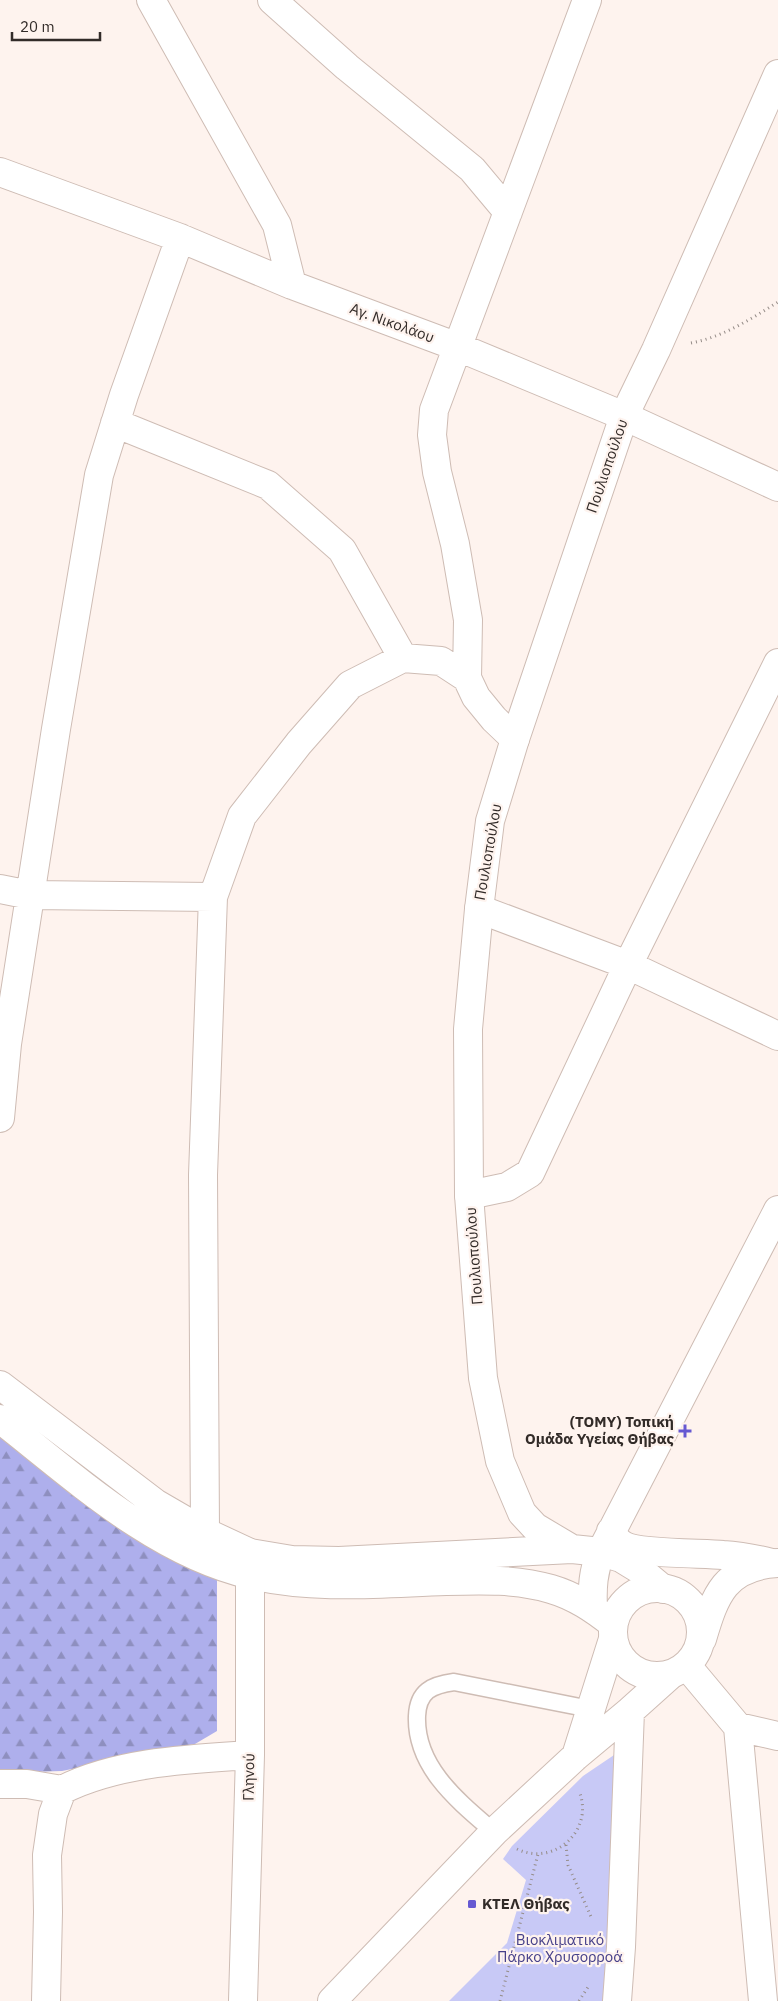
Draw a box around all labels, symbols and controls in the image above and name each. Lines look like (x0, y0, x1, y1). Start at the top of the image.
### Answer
scale bar (12, 10, 100, 42)
text: 20 m (20, 17, 55, 36)
street label: Αγ. Νικολάου (347, 298, 437, 347)
street label: Πουλιοπούλου (582, 416, 631, 515)
street label: Πουλιοπούλου (470, 802, 505, 902)
street label: Πουλιοπούλου (461, 1206, 486, 1306)
place label: (ΤΟΜΥ) Τοπική Ομάδα Υγείας Θήβας (525, 1412, 674, 1448)
marker: (ΤΟΜΥ) Τοπική Ομάδα Υγείας Θήβας (678, 1424, 692, 1438)
street label: Γληνού (239, 1753, 258, 1801)
place label: ΚΤΕΛ Θήβας (482, 1894, 570, 1913)
marker: ΚΤΕΛ Θήβας (466, 1898, 478, 1910)
park label: Βιοκλιματικό Πάρκο Χρυσορροά (497, 1930, 623, 1966)

